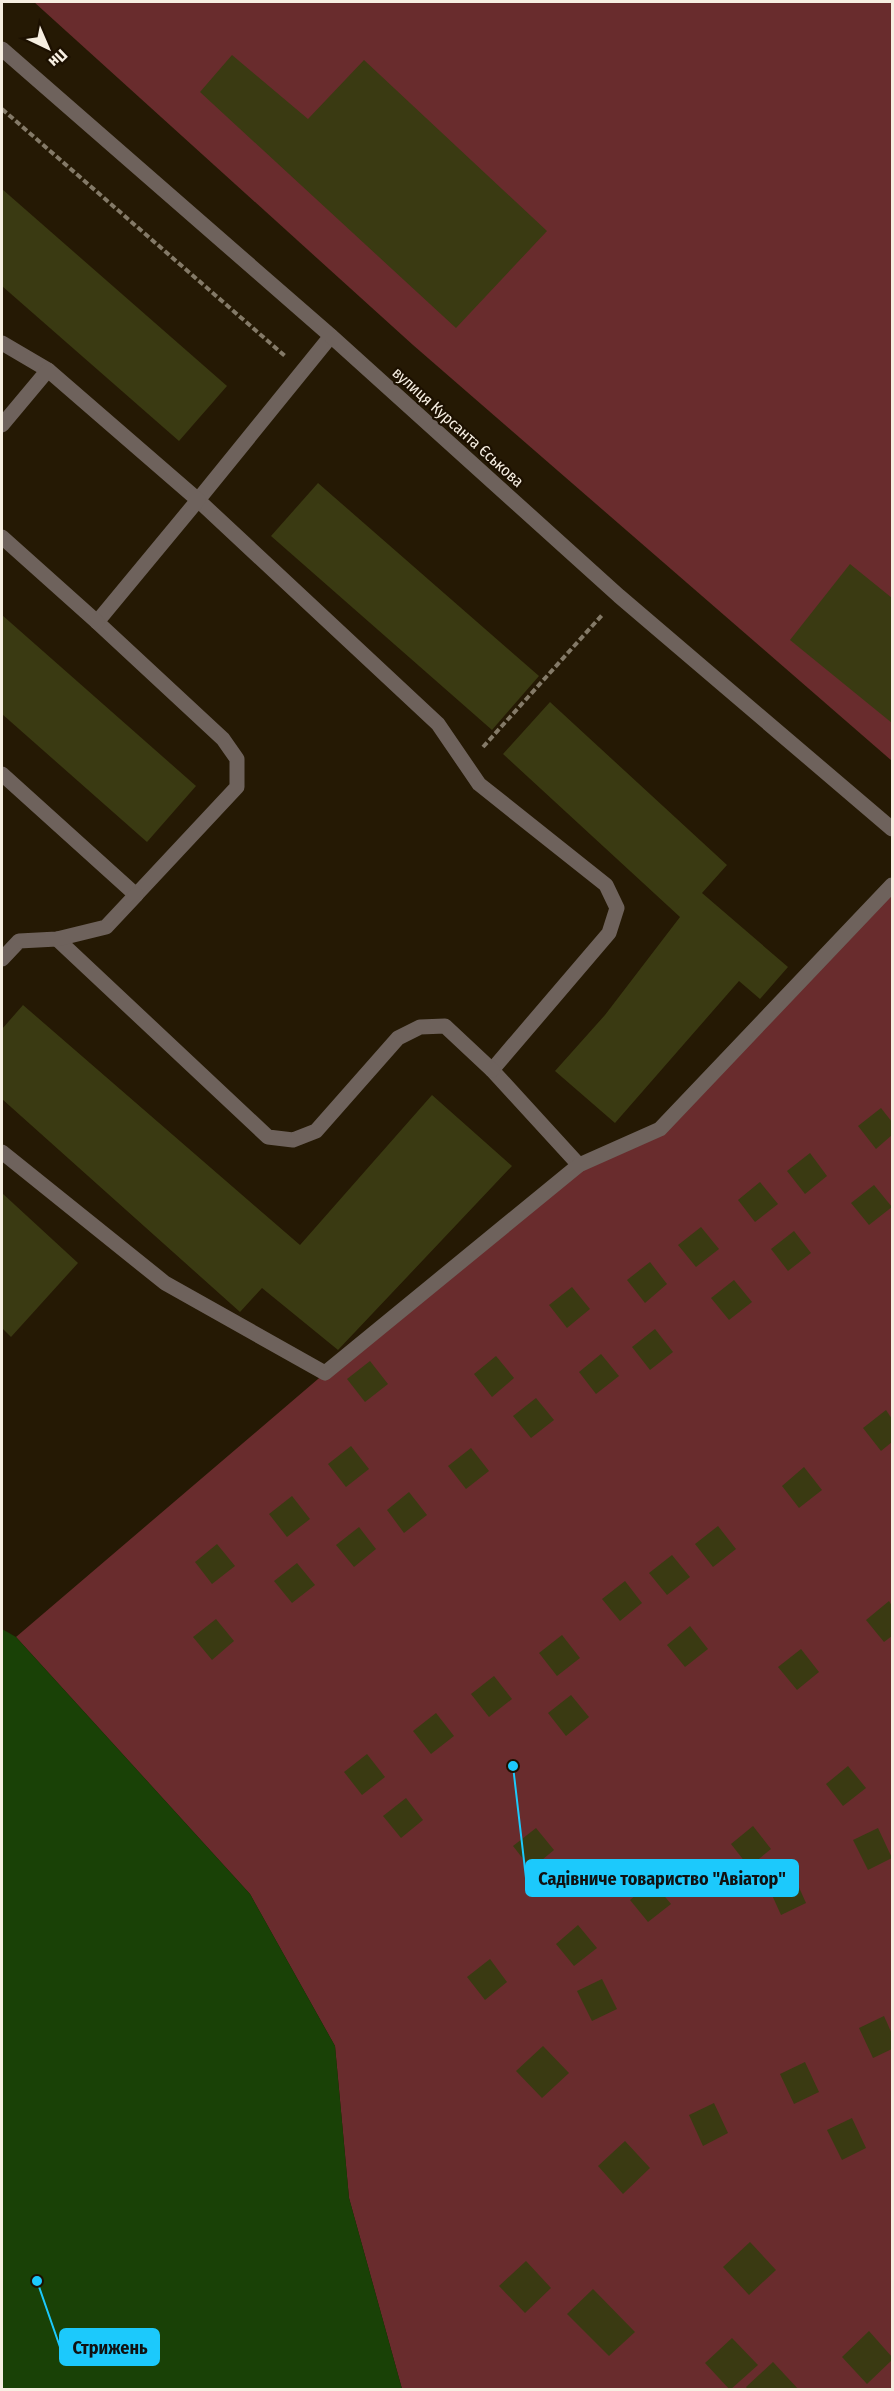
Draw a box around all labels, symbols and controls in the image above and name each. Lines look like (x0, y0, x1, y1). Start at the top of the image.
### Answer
north arrow (18, 18, 78, 78)
text: Пн (45, 45, 71, 72)
street label: вулиця Курсанта Єськова (388, 363, 528, 491)
callout: Садівниче товариство "Авіатор" (526, 1860, 798, 1896)
text: Садівниче товариство "Авіатор" (538, 1868, 786, 1890)
callout: Стрижень (60, 2329, 159, 2365)
text: Стрижень (72, 2337, 148, 2359)

